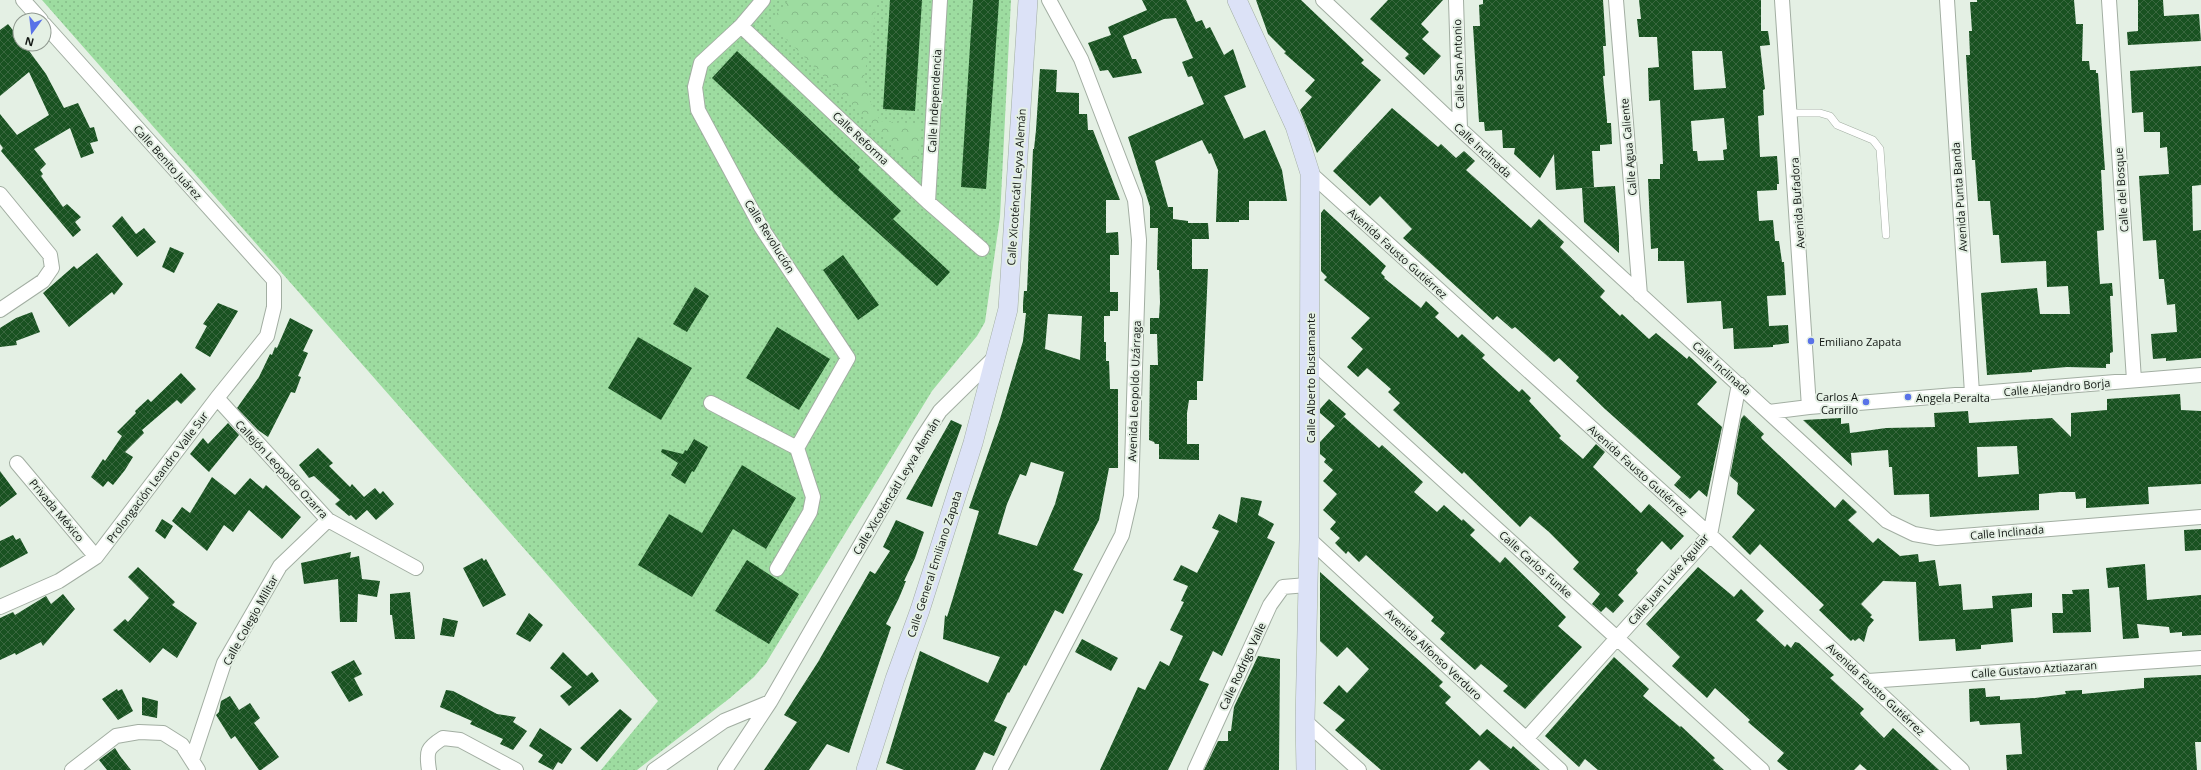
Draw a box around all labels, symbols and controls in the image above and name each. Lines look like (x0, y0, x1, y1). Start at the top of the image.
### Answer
north arrow (12, 12, 52, 52)
street label: Calle San Antonio (1449, 19, 1467, 109)
text: N (23, 34, 36, 51)
street label: Calle Independencia (924, 49, 944, 153)
street label: Calle Agua Caliente (1616, 98, 1640, 196)
street label: Calle Reforma (830, 108, 892, 168)
street label: Calle Xicoténcátl Leyva Alemán (1003, 108, 1029, 266)
street label: Calle Inclinada (1451, 119, 1515, 181)
street label: Calle Benito Juárez (130, 122, 206, 202)
street label: Avenida Punta Banda (1948, 142, 1970, 252)
street label: Calle del Bosque (2111, 147, 2131, 233)
street label: Avenida Bufadora (1786, 157, 1808, 249)
street label: Calle Revolución (741, 197, 799, 275)
street label: Avenida Fausto Gutiérrez (1345, 204, 1451, 302)
street label: Calle Alberto Bustamante (1303, 313, 1318, 443)
street label: Avenida Leopoldo Uzárraga (1124, 320, 1144, 462)
place label: Emiliano Zapata (1819, 334, 1901, 349)
marker: Emiliano Zapata (1806, 336, 1816, 346)
street label: Calle Inclinada (1689, 338, 1755, 398)
street label: Calle Alejandro Borja (2003, 375, 2111, 399)
place label: Carlos A Carrillo (1816, 389, 1858, 417)
place label: Angela Peralta (1916, 390, 1990, 405)
marker: Angela Peralta (1903, 392, 1913, 402)
marker: Carlos A Carrillo (1861, 397, 1871, 407)
street label: Prolongación Leandro Valle Sur (103, 408, 212, 545)
street label: Calle Xicoténcátl Leyva Alemán (849, 415, 943, 557)
street label: Callejón Leopoldo Ozarra (232, 417, 332, 521)
street label: Avenida Fausto Gutiérrez (1585, 421, 1691, 519)
street label: Privada México (26, 475, 88, 545)
street label: Calle General Emiliano Zapata (903, 489, 965, 639)
street label: Calle Inclinada (1969, 521, 2045, 543)
street label: Calle Carlos Funke (1496, 527, 1576, 601)
street label: Calle Juan Luke Águilar (1624, 530, 1712, 628)
street label: Calle Colegio Militar (219, 572, 281, 668)
street label: Avenida Alfonso Verduro (1382, 605, 1486, 703)
street label: Calle Rodrigo Valle (1215, 620, 1269, 712)
street label: Avenida Fausto Gutiérrez (1824, 640, 1928, 738)
street label: Calle Gustavo Aztiazaran (1971, 657, 2097, 681)

